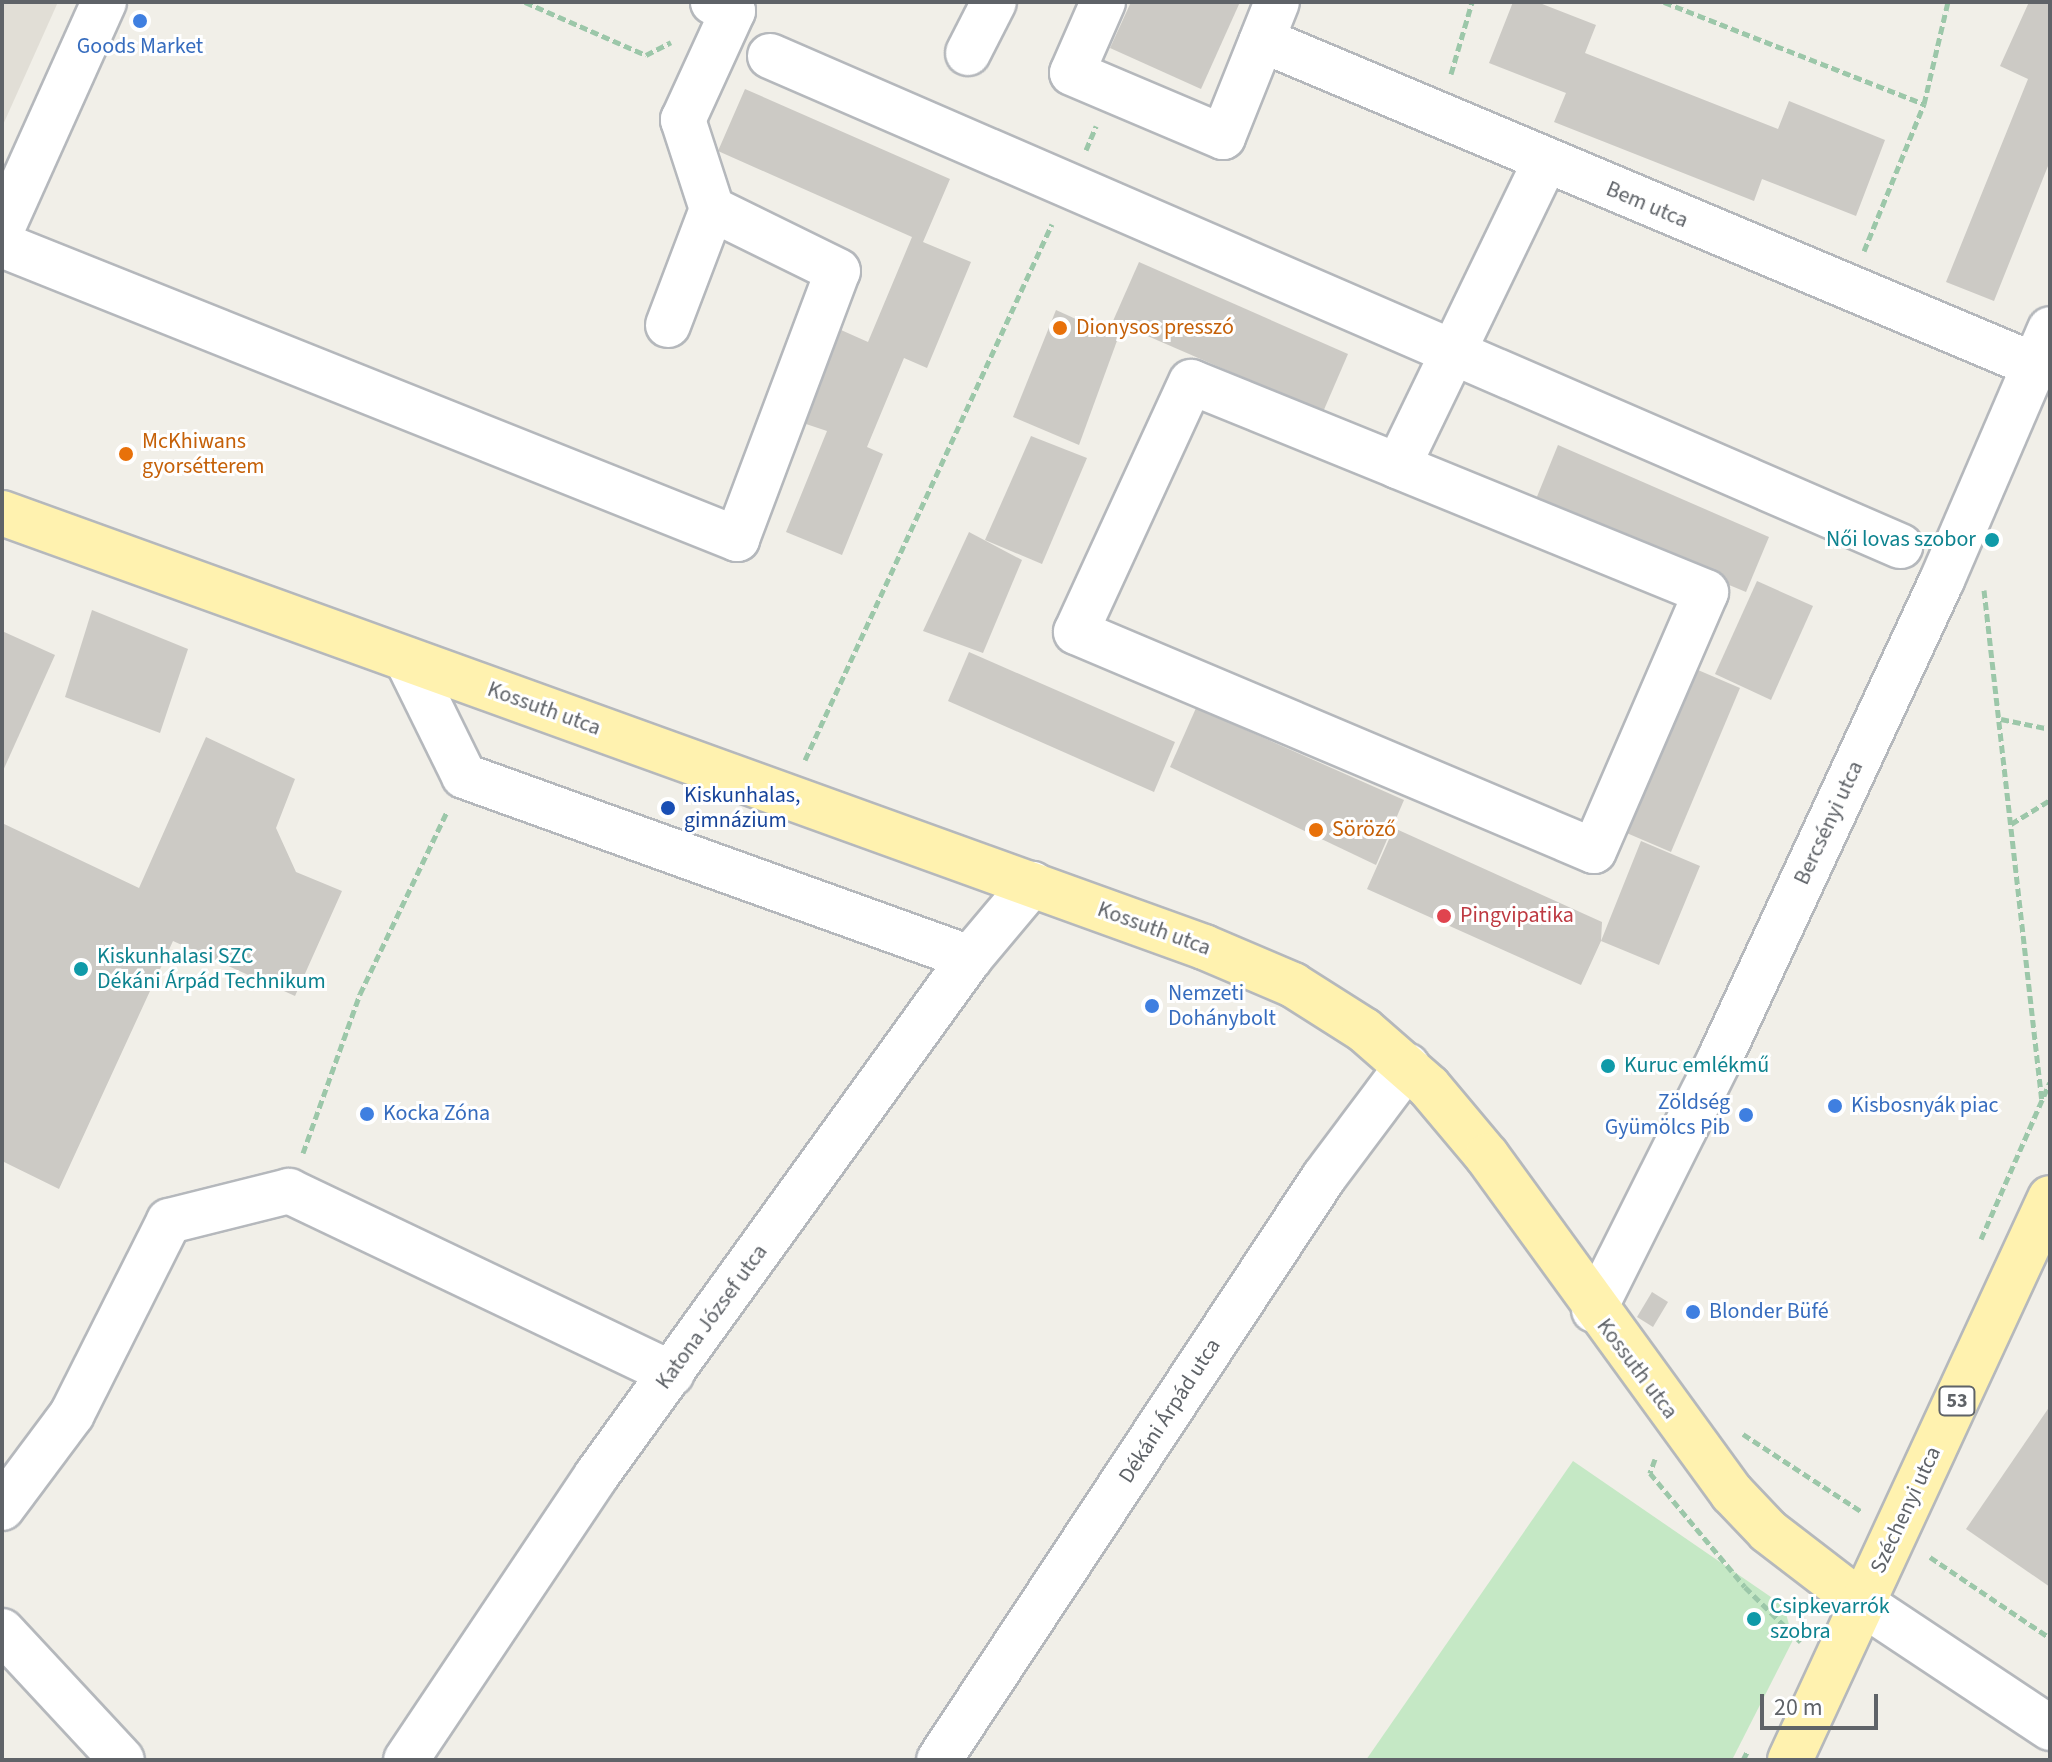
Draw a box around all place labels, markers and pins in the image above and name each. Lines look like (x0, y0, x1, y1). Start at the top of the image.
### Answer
marker: Goods Market (131, 12, 149, 30)
place label: Goods Market (77, 34, 203, 60)
place label: Dionysos presszó (1076, 315, 1234, 341)
marker: Dionysos presszó (1051, 319, 1069, 337)
place label: McKhiwans gyorsétterem (142, 428, 265, 480)
marker: McKhiwans gyorsétterem (117, 445, 135, 463)
place label: Női lovas szobor (1826, 527, 1976, 553)
marker: Női lovas szobor (1983, 531, 2001, 549)
place label: Kiskunhalas, gimnázium (684, 782, 800, 834)
marker: Kiskunhalas, gimnázium (659, 799, 677, 817)
place label: Söröző (1332, 817, 1396, 843)
marker: Söröző (1307, 821, 1325, 839)
place label: Pingvipatika (1460, 903, 1574, 929)
marker: Pingvipatika (1435, 907, 1453, 925)
place label: Kiskunhalasi SZC Dékáni Árpád Technikum (97, 943, 326, 994)
marker: Kiskunhalasi SZC Dékáni Árpád Technikum (72, 960, 90, 978)
place label: Nemzeti Dohánybolt (1168, 980, 1276, 1032)
marker: Nemzeti Dohánybolt (1143, 997, 1161, 1015)
place label: Kuruc emlékmű (1624, 1053, 1769, 1079)
marker: Kuruc emlékmű (1599, 1057, 1617, 1075)
place label: Zöldség Gyümölcs Pib (1605, 1089, 1730, 1140)
place label: Kisbosnyák piac (1851, 1093, 1999, 1119)
marker: Kisbosnyák piac (1826, 1097, 1844, 1115)
place label: Kocka Zóna (383, 1101, 490, 1127)
marker: Kocka Zóna (358, 1105, 376, 1123)
marker: Zöldség Gyümölcs Pib (1737, 1106, 1755, 1124)
place label: Blonder Büfé (1709, 1299, 1829, 1325)
marker: Blonder Büfé (1684, 1303, 1702, 1321)
place label: Csipkevarrók szobra (1770, 1593, 1890, 1644)
marker: Csipkevarrók szobra (1745, 1610, 1763, 1628)

